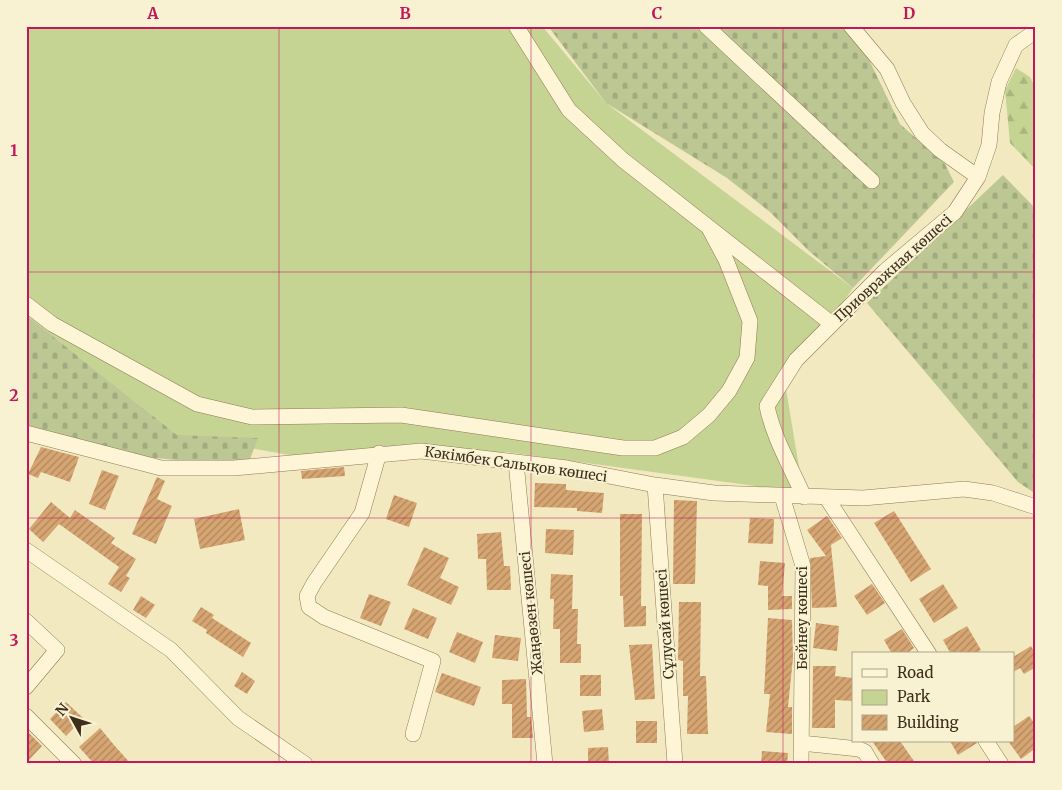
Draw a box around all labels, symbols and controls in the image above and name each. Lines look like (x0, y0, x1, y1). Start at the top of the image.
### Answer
text: A (146, 3, 159, 23)
text: B (399, 3, 411, 23)
text: C (652, 3, 662, 23)
text: D (903, 3, 915, 23)
text: 1 (10, 140, 18, 160)
street label: Приовражная көшесі (830, 210, 956, 326)
text: 2 (9, 385, 19, 405)
street label: Кәкімбек Салықов көшесі (423, 442, 609, 486)
street label: Жаңаөзен көшесі (516, 550, 546, 676)
street label: Бейнеу көшесі (793, 565, 811, 670)
street label: Сұлусай көшесі (652, 568, 678, 680)
text: 3 (9, 630, 19, 650)
legend (852, 652, 1014, 742)
text: Road (897, 663, 933, 682)
text: Park (897, 687, 931, 706)
north arrow (48, 692, 98, 742)
text: N (52, 700, 72, 720)
text: Building (897, 713, 959, 732)

